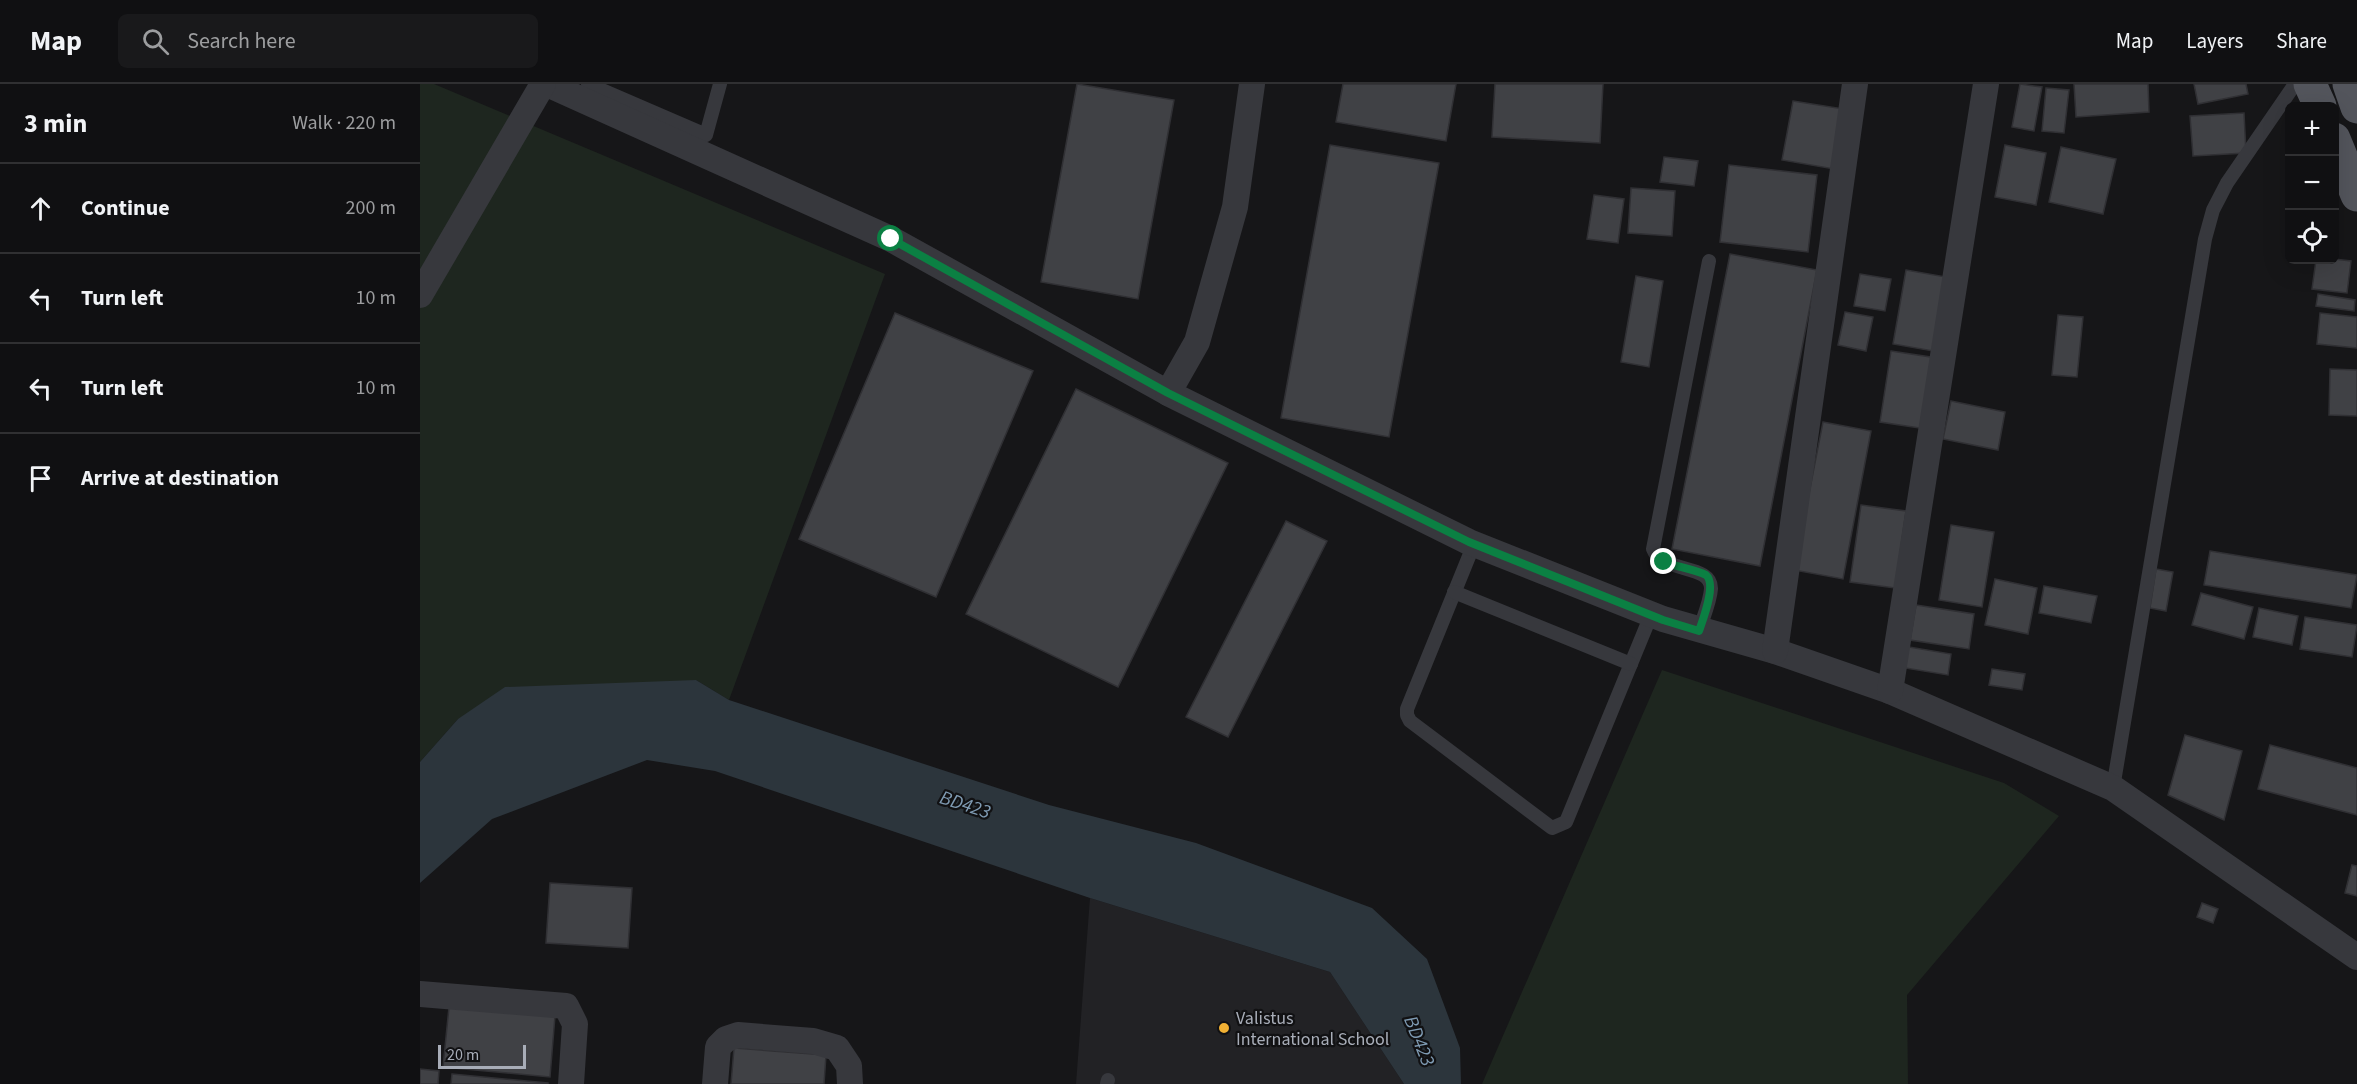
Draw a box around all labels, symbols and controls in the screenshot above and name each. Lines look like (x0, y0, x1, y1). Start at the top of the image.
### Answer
search box (118, 14, 538, 68)
text: Map (30, 21, 82, 61)
icon: search (139, 25, 172, 58)
text: Search here (187, 25, 296, 57)
text: Map (2116, 26, 2153, 56)
text: Layers (2186, 26, 2243, 56)
text: Share (2276, 26, 2327, 56)
map controls (2285, 102, 2339, 264)
button: + (2285, 102, 2339, 156)
text: 3 min (24, 105, 87, 142)
text: Walk · 220 m (292, 109, 396, 137)
button: − (2285, 156, 2339, 210)
icon: ahead (24, 192, 57, 225)
text: Continue (81, 192, 170, 224)
text: 200 m (346, 194, 396, 222)
button: locate (2285, 210, 2339, 264)
route start (877, 225, 903, 251)
icon: left (24, 282, 57, 315)
text: Turn left (81, 282, 163, 314)
text: 10 m (356, 284, 396, 312)
icon: left (24, 372, 57, 405)
text: Turn left (81, 372, 163, 404)
text: 10 m (356, 374, 396, 402)
icon: arrive (24, 462, 57, 495)
text: Arrive at destination (81, 462, 279, 494)
route end (1650, 548, 1676, 574)
water label: BD423 (936, 784, 994, 826)
place label: Valistus International School (1236, 1006, 1389, 1052)
water label: BD423 (1396, 1012, 1442, 1071)
marker: Valistus International School (1217, 1021, 1231, 1035)
scale bar (438, 1042, 526, 1070)
text: 20 m (447, 1044, 479, 1066)

